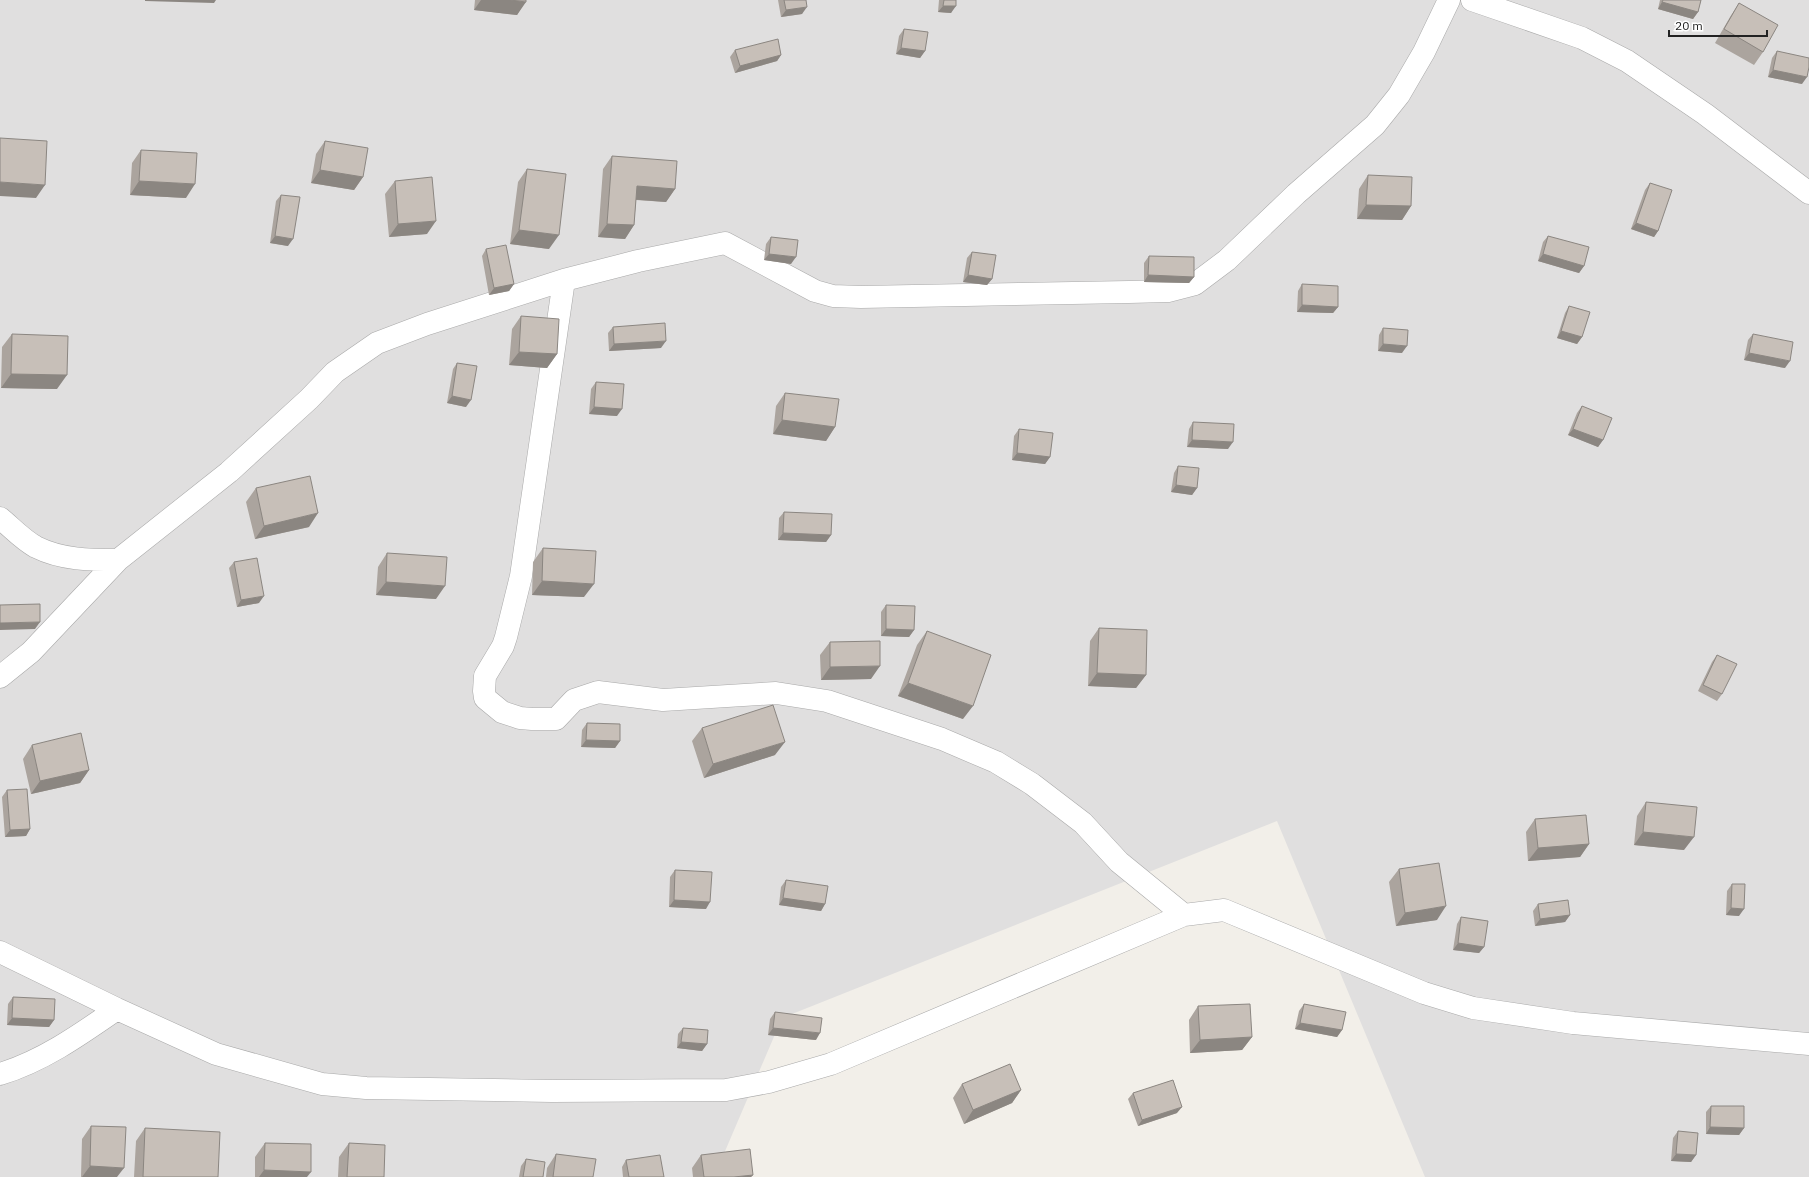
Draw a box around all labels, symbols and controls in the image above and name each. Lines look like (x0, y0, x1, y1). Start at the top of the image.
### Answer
scale bar (1669, 12, 1767, 38)
text: 20 m (1675, 18, 1703, 33)

